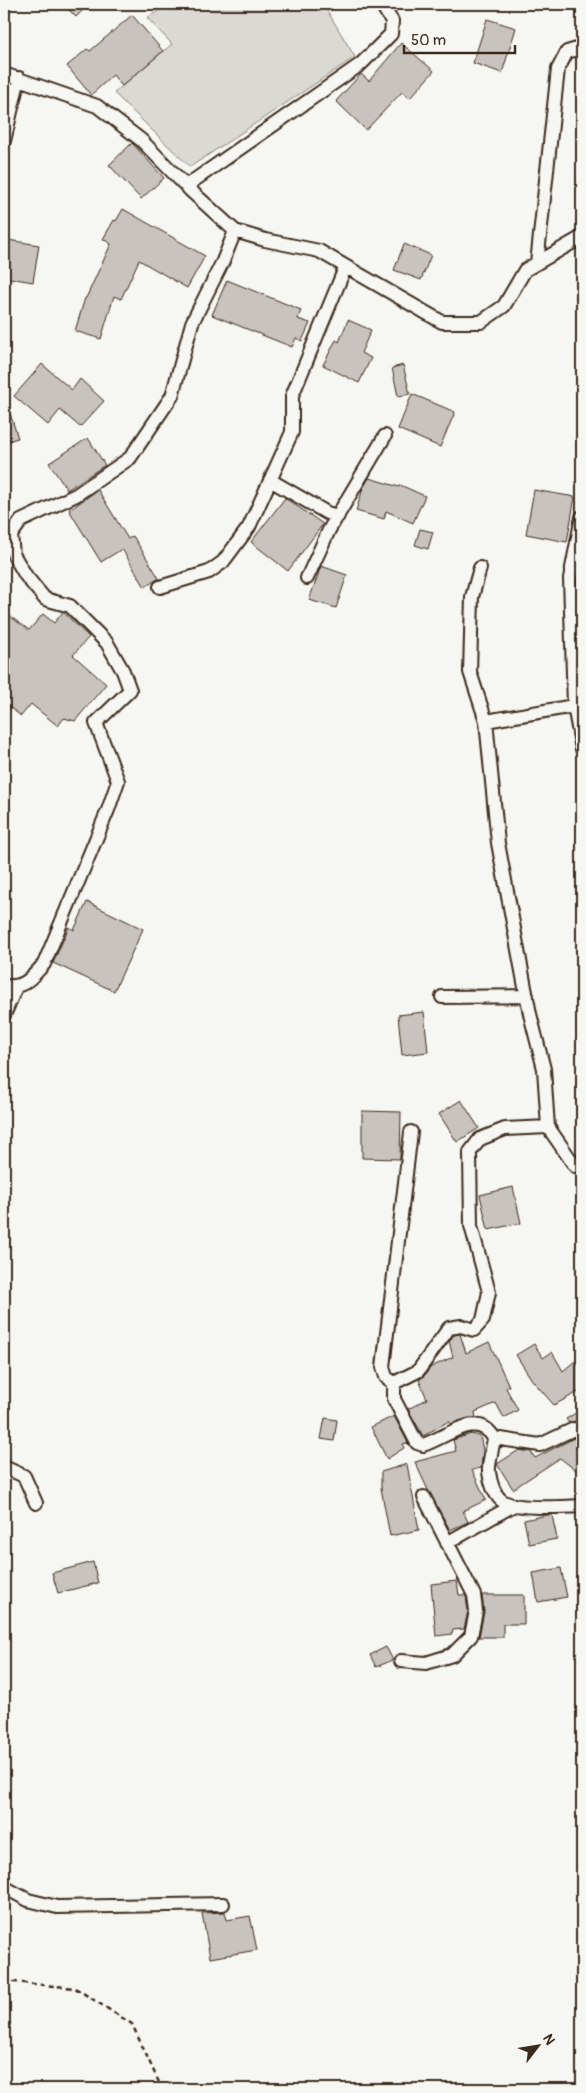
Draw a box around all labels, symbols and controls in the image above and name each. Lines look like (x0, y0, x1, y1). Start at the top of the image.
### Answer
scale bar (404, 22, 515, 54)
text: 50 m (411, 31, 446, 50)
north arrow (514, 2020, 564, 2070)
text: N (539, 2031, 558, 2048)

